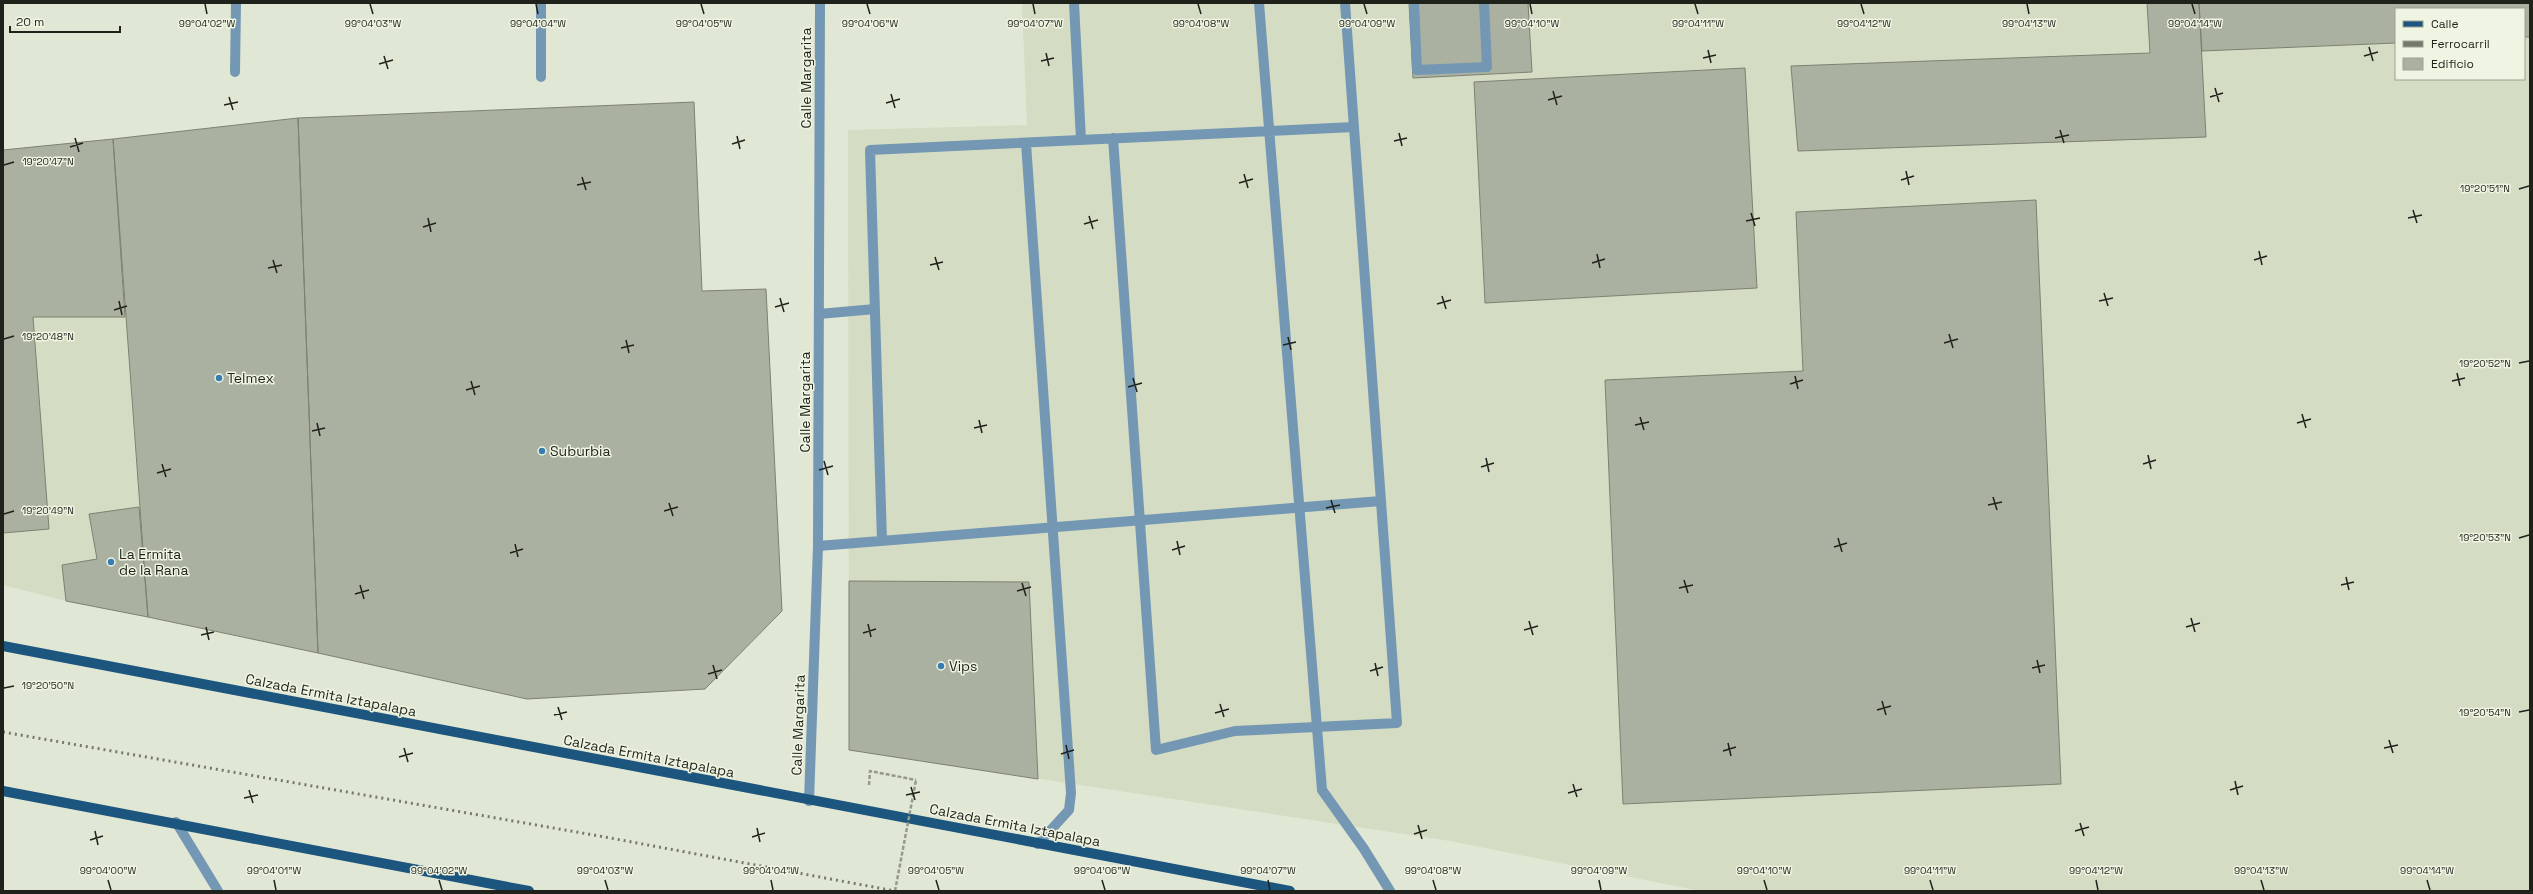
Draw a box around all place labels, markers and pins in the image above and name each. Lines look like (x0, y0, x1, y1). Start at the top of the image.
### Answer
place label: Telmex (227, 369, 274, 387)
marker: Telmex (214, 373, 224, 383)
place label: Suburbia (550, 442, 611, 460)
marker: Suburbia (537, 446, 547, 456)
place label: La Ermita de la Rana (119, 545, 189, 579)
marker: La Ermita de la Rana (106, 557, 116, 567)
place label: Vips (949, 657, 978, 675)
marker: Vips (936, 661, 946, 671)

